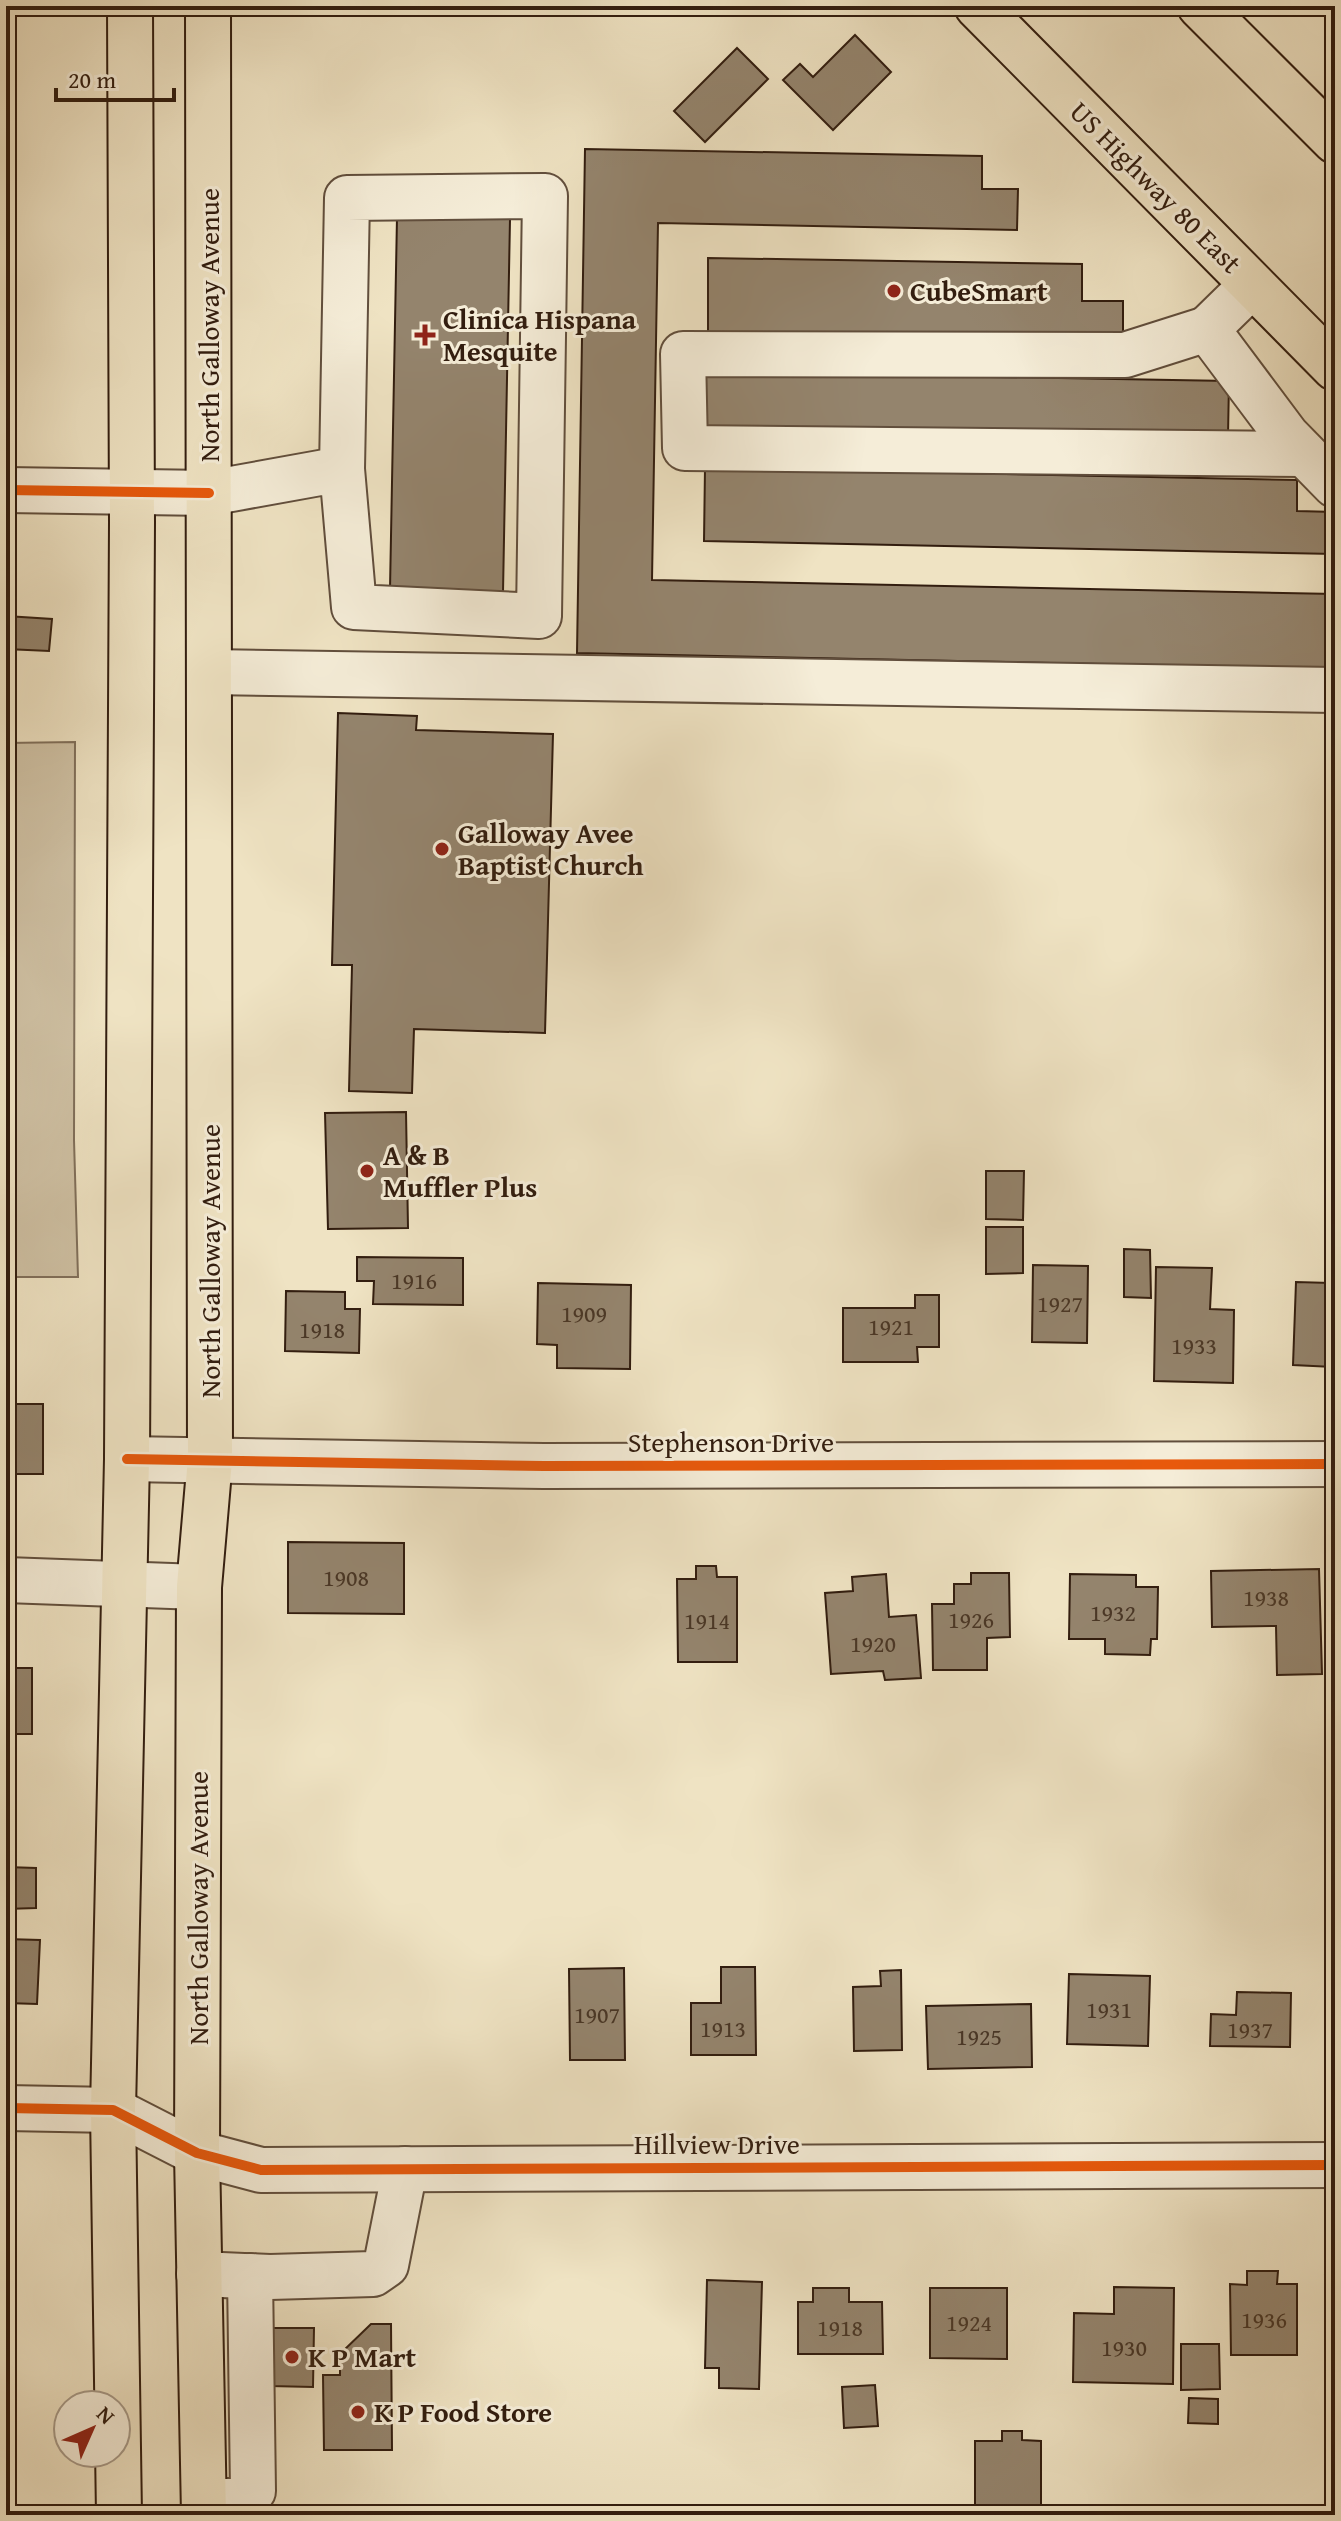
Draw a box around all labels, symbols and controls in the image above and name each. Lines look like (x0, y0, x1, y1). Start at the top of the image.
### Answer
scale bar (56, 52, 174, 102)
text: 20 m (68, 62, 116, 97)
street label: US Highway 80 East (1061, 91, 1252, 282)
street label: North Galloway Avenue (188, 188, 229, 462)
place label: CubeSmart (910, 270, 1048, 311)
marker: CubeSmart (885, 282, 903, 300)
place label: Clinica Hispana Mesquite (443, 298, 637, 371)
marker: Clinica Hispana Mesquite (414, 324, 436, 346)
place label: Galloway Avee Baptist Church (458, 812, 644, 885)
marker: Galloway Avee Baptist Church (433, 840, 451, 858)
street label: North Galloway Avenue (189, 1124, 230, 1398)
place label: A & B Muffler Plus (383, 1134, 537, 1207)
marker: A & B Muffler Plus (358, 1162, 376, 1180)
house number: 1916 (391, 1263, 437, 1298)
house number: 1927 (1037, 1286, 1083, 1321)
house number: 1909 (561, 1296, 607, 1331)
house number: 1921 (868, 1309, 914, 1344)
house number: 1918 (299, 1312, 345, 1347)
house number: 1933 (1171, 1328, 1217, 1363)
street label: Stephenson Drive (628, 1421, 834, 1462)
house number: 1908 (323, 1560, 369, 1595)
house number: 1938 (1243, 1580, 1289, 1615)
house number: 1932 (1090, 1595, 1136, 1630)
house number: 1926 (948, 1602, 994, 1637)
house number: 1914 (684, 1603, 730, 1638)
house number: 1920 (850, 1626, 896, 1661)
street label: North Galloway Avenue (177, 1771, 218, 2045)
house number: 1931 (1086, 1992, 1132, 2027)
house number: 1907 (574, 1997, 620, 2032)
house number: 1913 (700, 2011, 746, 2046)
house number: 1937 (1227, 2012, 1273, 2047)
house number: 1925 (956, 2019, 1002, 2054)
street label: Hillview Drive (634, 2123, 800, 2164)
house number: 1936 (1241, 2302, 1287, 2337)
house number: 1924 (946, 2305, 992, 2340)
house number: 1918 (817, 2310, 863, 2345)
house number: 1930 (1101, 2330, 1147, 2365)
place label: K P Mart (308, 2336, 417, 2377)
marker: K P Mart (283, 2348, 301, 2366)
north arrow (52, 2389, 132, 2469)
place label: K P Food Store (374, 2391, 552, 2432)
text: N (90, 2398, 123, 2432)
marker: K P Food Store (349, 2403, 367, 2421)

